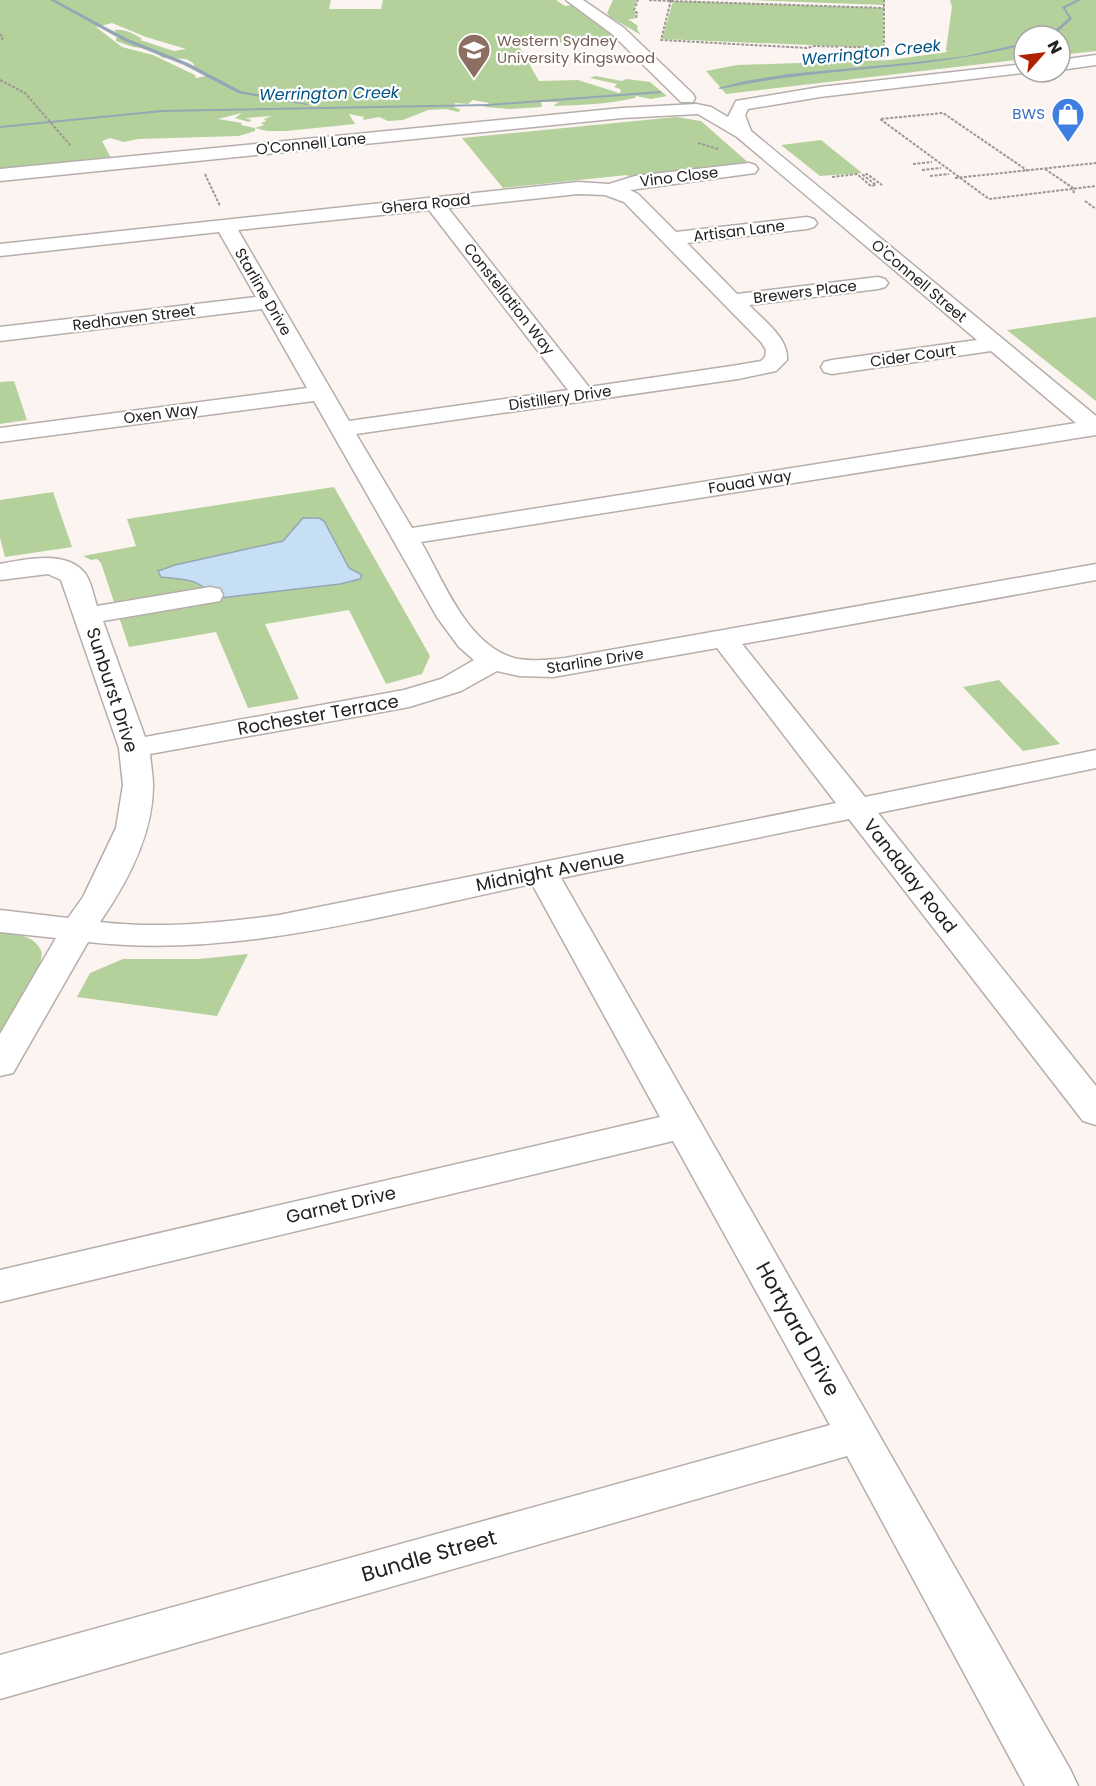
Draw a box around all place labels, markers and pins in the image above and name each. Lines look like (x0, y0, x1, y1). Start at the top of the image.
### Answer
place label: Western Sydney University Kingswood (497, 30, 655, 68)
school or university icon: Western Sydney University Kingswood (456, 32, 492, 79)
shop icon: BWS (1050, 96, 1086, 143)
place label: BWS (1012, 103, 1045, 124)

